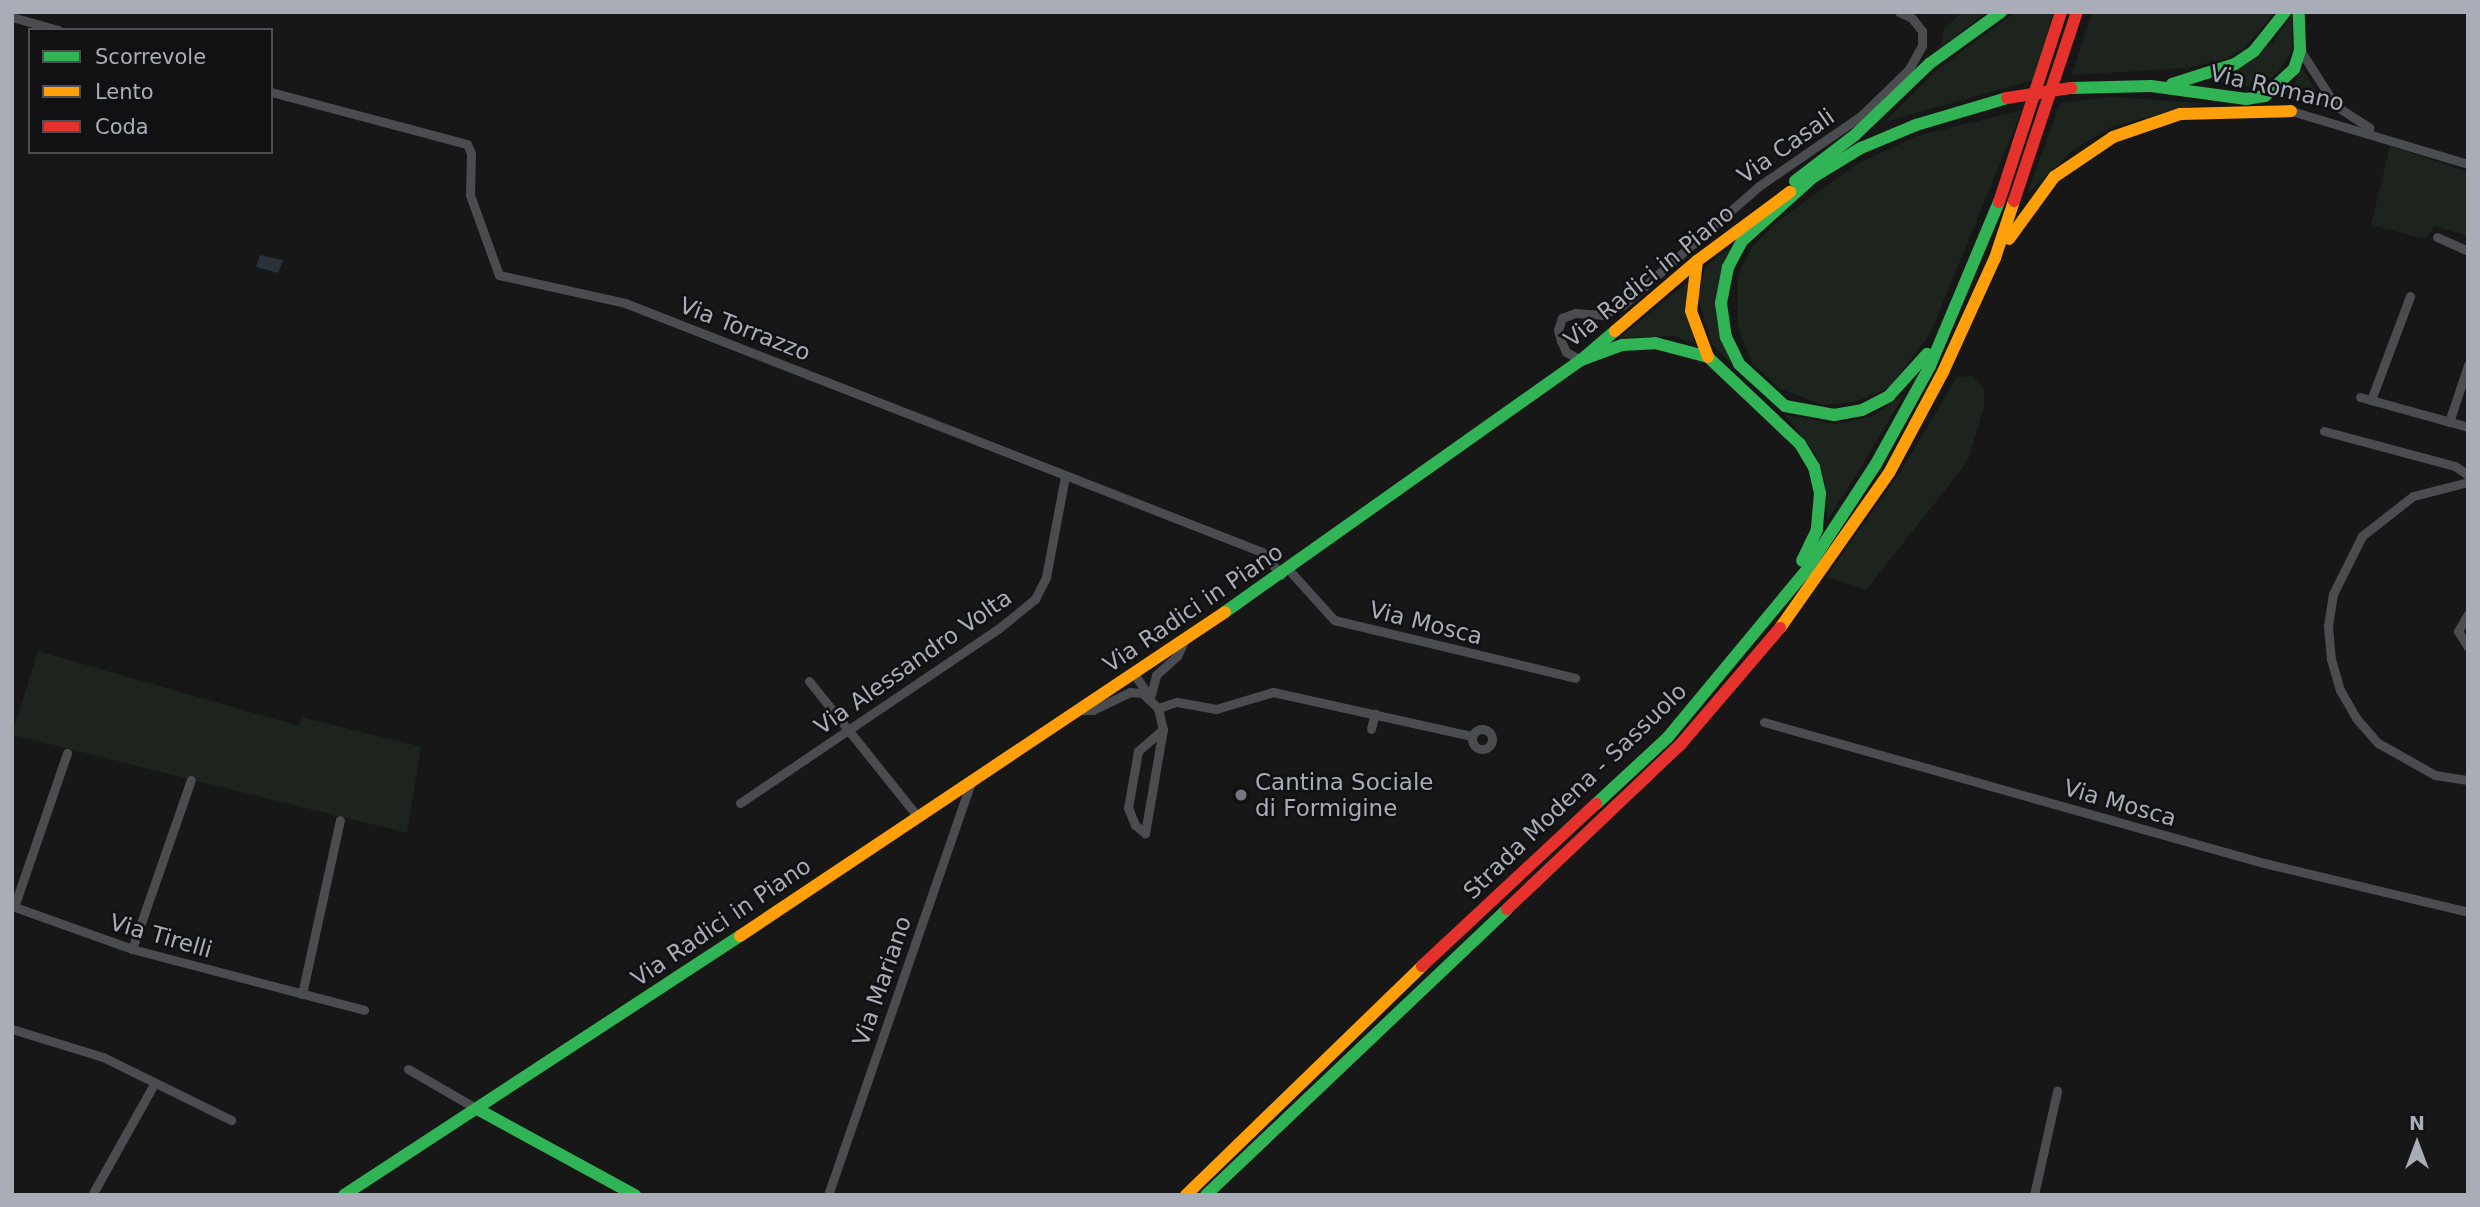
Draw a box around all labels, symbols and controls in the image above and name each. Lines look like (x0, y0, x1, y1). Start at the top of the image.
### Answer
legend (28, 28, 273, 154)
text: Scorrevole (95, 45, 206, 69)
street label: Via Romano (2207, 59, 2347, 117)
text: Lento (95, 80, 154, 104)
street label: Via Casali (1732, 103, 1840, 189)
text: Coda (95, 115, 149, 139)
street label: Via Radici in Piano (1558, 199, 1740, 353)
street label: Via Torrazzo (676, 291, 814, 367)
street label: Via Radici in Piano (1098, 538, 1288, 678)
street label: Via Alessandro Volta (809, 583, 1017, 741)
street label: Via Mosca (1367, 596, 1485, 650)
street label: Strada Modena - Sassuolo (1458, 677, 1692, 905)
place label: Cantina Sociale di Formigine (1255, 768, 1433, 822)
street label: Via Mosca (2061, 774, 2179, 832)
marker: Cantina Sociale di Formigine (1233, 787, 1249, 803)
street label: Via Radici in Piano (626, 852, 816, 992)
street label: Via Tirelli (107, 908, 215, 964)
street label: Via Mariano (847, 912, 917, 1050)
north arrow (2382, 1109, 2452, 1179)
text: N (2409, 1112, 2425, 1134)

